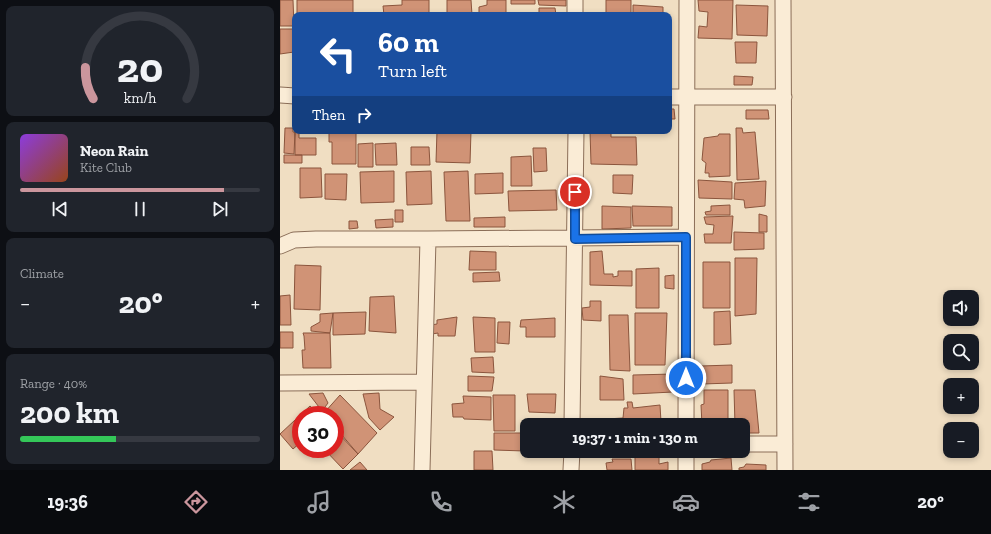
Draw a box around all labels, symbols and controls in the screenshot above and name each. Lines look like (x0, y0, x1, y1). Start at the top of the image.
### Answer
text: 60 m (378, 26, 439, 59)
icon: left (312, 28, 364, 80)
text: 20 (117, 43, 163, 93)
text: Turn left (378, 60, 447, 82)
text: km/h (124, 90, 156, 107)
icon: right (353, 104, 375, 126)
text: Then (312, 106, 345, 124)
text: Neon Rain (80, 142, 148, 160)
text: Kite Club (80, 160, 132, 175)
pin (558, 175, 592, 209)
icon: arrive (564, 181, 586, 203)
icon: previous (49, 198, 71, 220)
icon: pause (129, 198, 151, 220)
icon: next (209, 198, 231, 220)
text: Climate (20, 266, 64, 281)
text: 20° (118, 285, 163, 321)
text: − (20, 290, 30, 317)
text: + (251, 290, 260, 317)
map controls (943, 290, 979, 458)
button: sound (943, 290, 979, 326)
button: search (943, 334, 979, 370)
position arrow (665, 357, 707, 399)
text: Range · 40% (20, 376, 87, 391)
button: + (943, 378, 979, 414)
text: 200 km (20, 395, 119, 431)
speed limit sign: 30 (292, 406, 344, 458)
button: − (943, 422, 979, 458)
text: 19:37 · 1 min · 130 m (572, 429, 698, 447)
icon: directions (182, 488, 210, 516)
icon: music (305, 488, 333, 516)
icon: phone (427, 488, 455, 516)
icon: climate (550, 488, 578, 516)
icon: car (672, 488, 700, 516)
icon: filters (795, 488, 823, 516)
text: 19:36 (47, 491, 88, 513)
text: 20° (917, 491, 944, 513)

